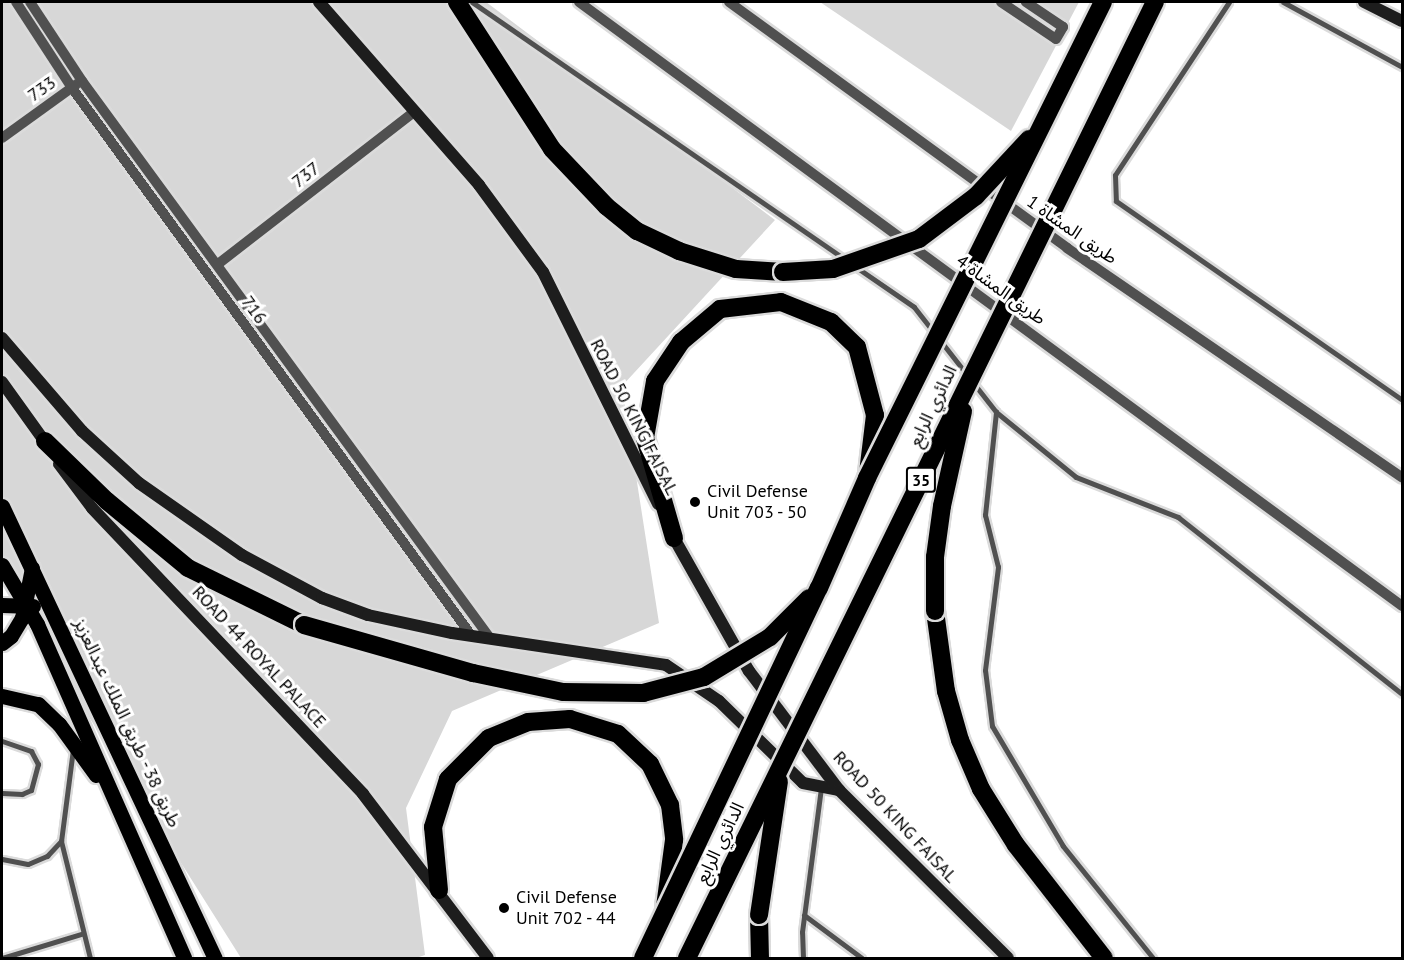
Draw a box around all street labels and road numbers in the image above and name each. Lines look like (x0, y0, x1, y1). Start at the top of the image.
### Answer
street label: 733 (24, 72, 60, 106)
street label: 737 (288, 157, 324, 193)
street label: طريق المشاة 1 (1023, 191, 1121, 269)
street label: طريق المشاة 4 (952, 250, 1050, 330)
street label: 716 (237, 292, 271, 328)
street label: ROAD 50 KING FAISAL (585, 335, 683, 499)
street label: الدائري الرابع (904, 362, 962, 450)
road number: 35 (904, 467, 938, 493)
street label: ROAD 44 ROYAL PALACE (187, 581, 331, 733)
street label: طريق 38 - طريق الملك عبدالعزيز (68, 614, 186, 832)
street label: ROAD 50 KING FAISAL (828, 747, 962, 887)
street label: الدائري الرابع (691, 799, 749, 887)

